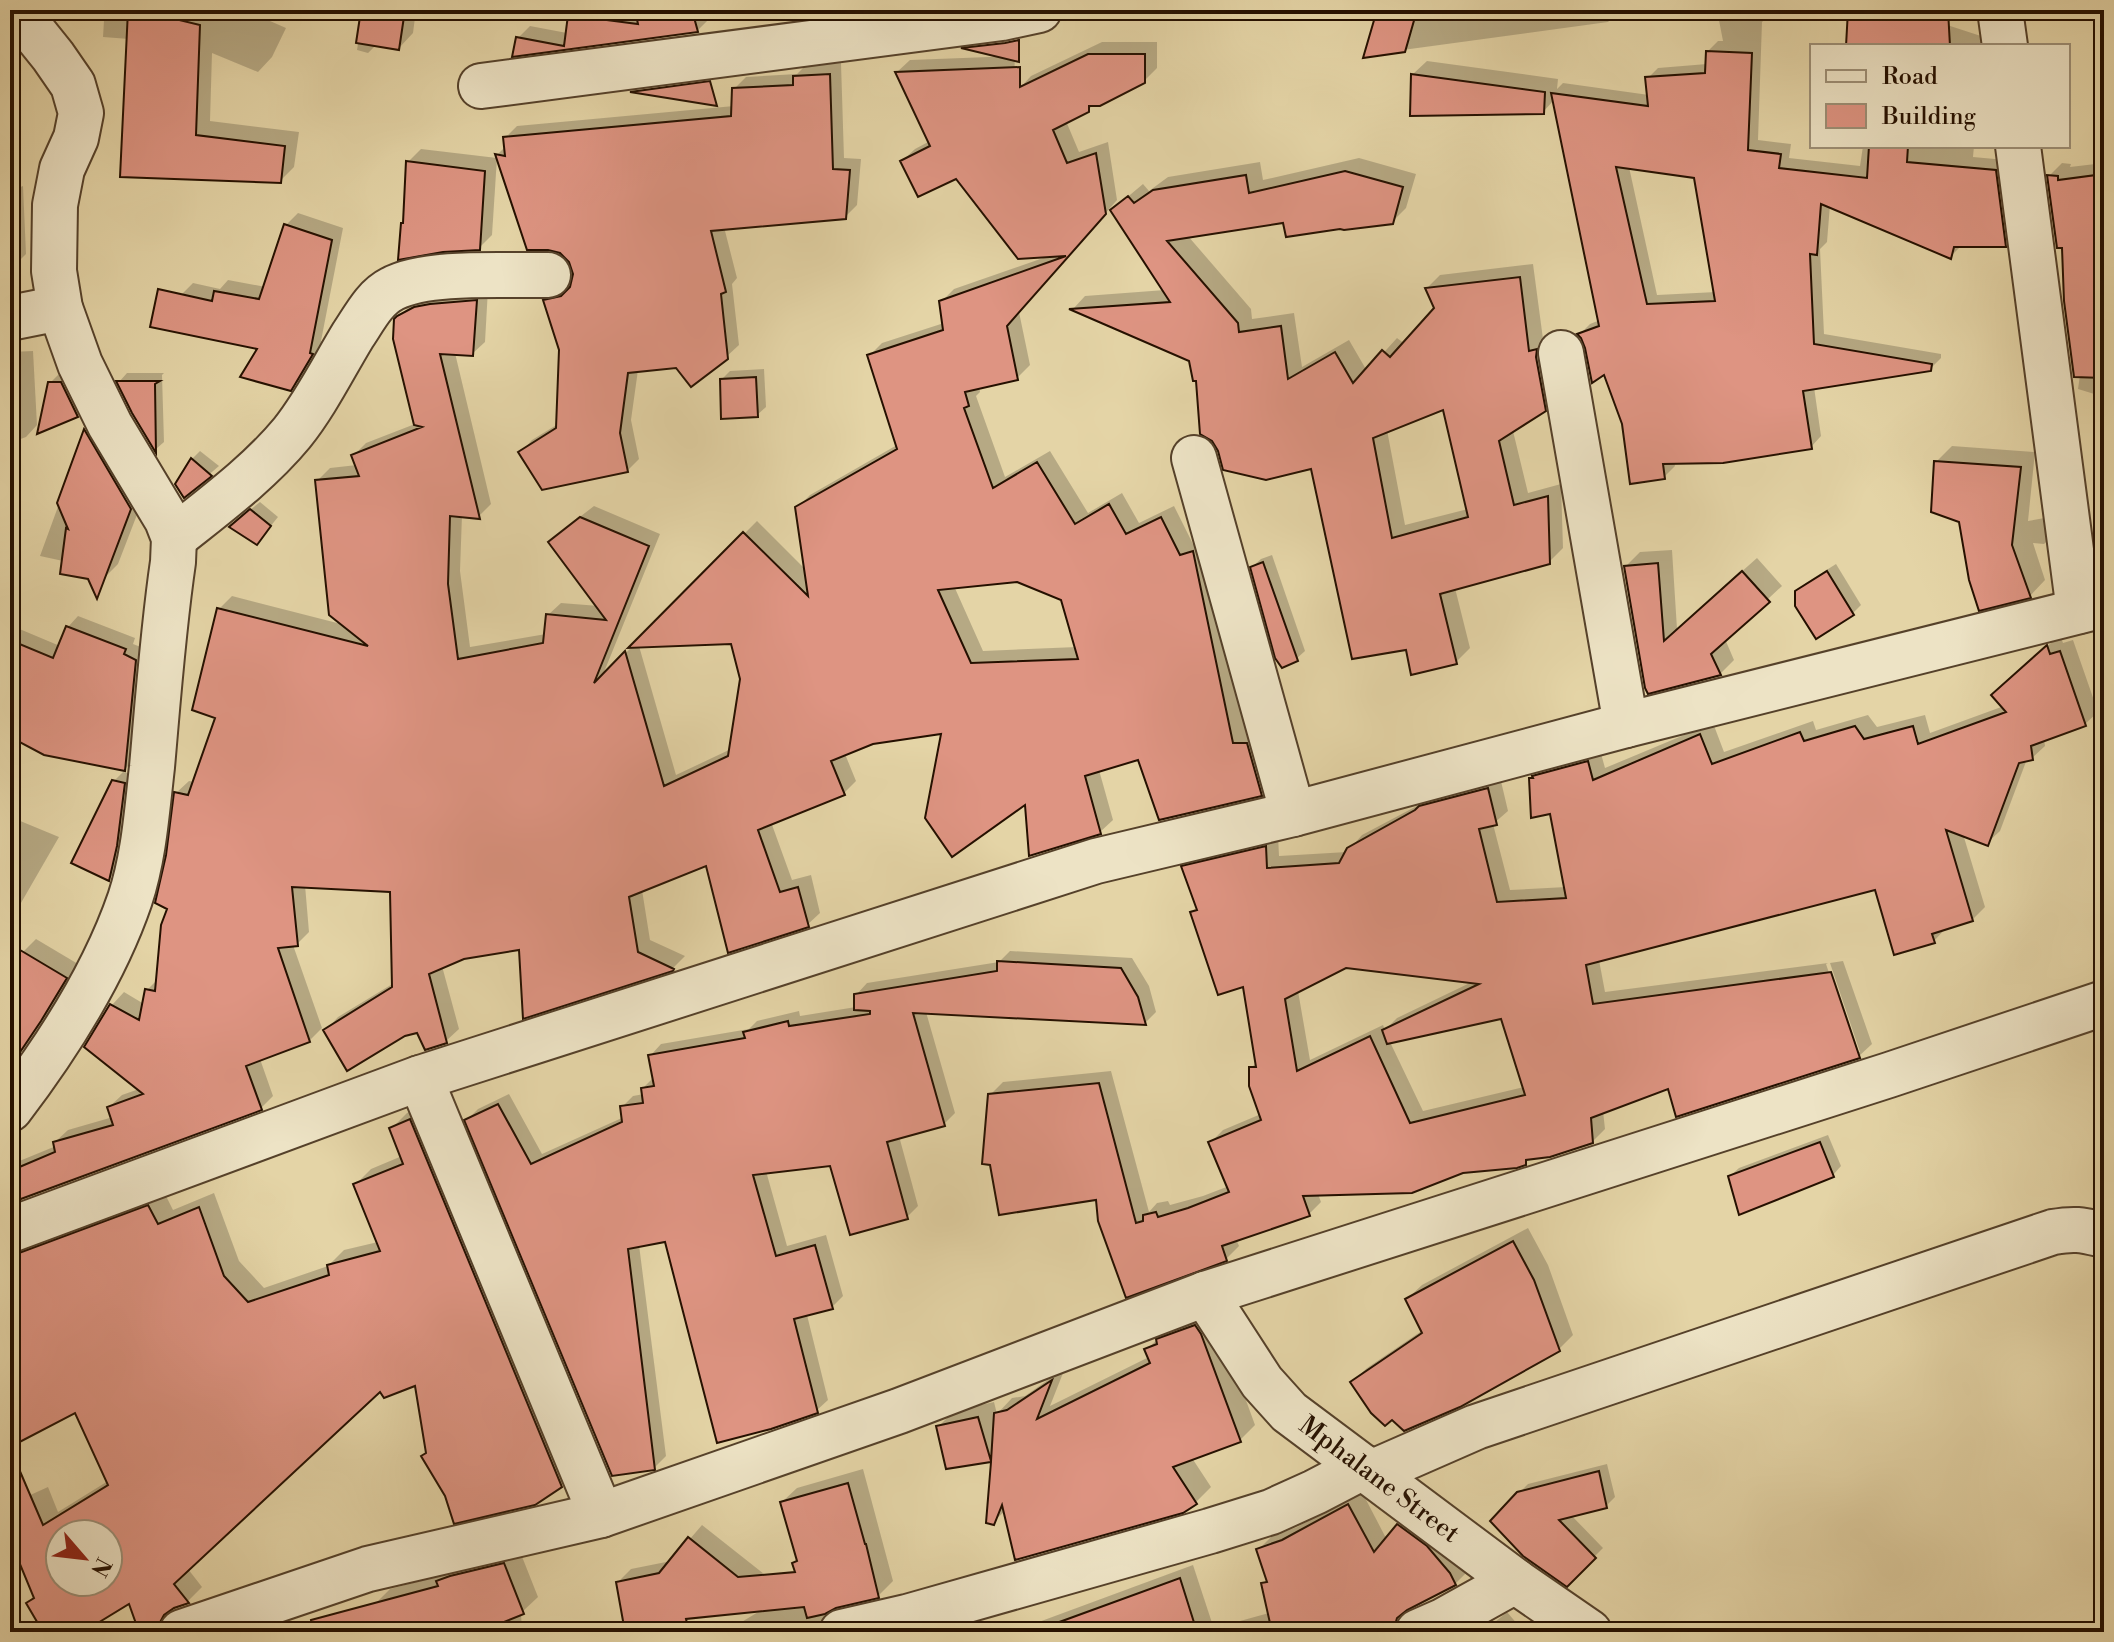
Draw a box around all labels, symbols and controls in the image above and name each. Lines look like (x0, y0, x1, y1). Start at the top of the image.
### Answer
legend (1810, 44, 2070, 148)
text: Road (1882, 62, 1938, 92)
text: Building (1881, 102, 1976, 132)
street label: Mphalane Street (1293, 1409, 1466, 1550)
north arrow (44, 1518, 124, 1598)
text: N (84, 1553, 116, 1581)

